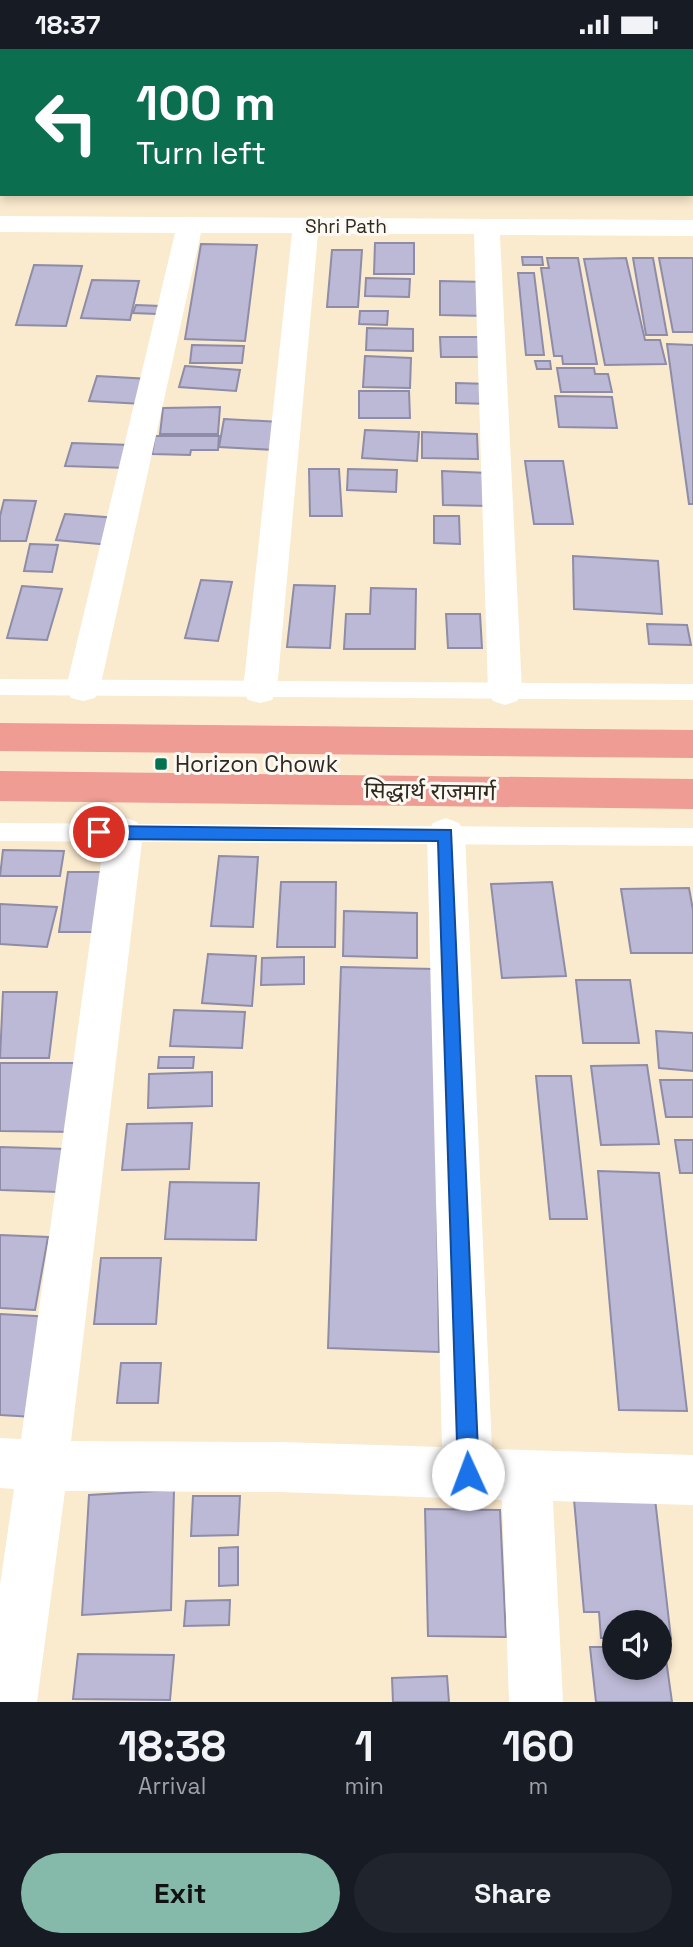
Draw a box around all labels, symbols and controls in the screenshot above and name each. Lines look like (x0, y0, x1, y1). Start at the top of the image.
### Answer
text: 18:37 (35, 8, 100, 42)
text: 100 m (136, 72, 276, 134)
icon: left (21, 77, 112, 168)
text: Turn left (136, 133, 266, 173)
street label: Shri Path (305, 214, 387, 239)
place label: Horizon Chowk (175, 749, 338, 779)
marker: Horizon Chowk (153, 756, 169, 772)
street label: सिद्धार्थ राजमार्ग (364, 775, 497, 807)
pin (69, 802, 129, 862)
icon: arrive (80, 813, 118, 851)
position arrow (431, 1437, 505, 1511)
map controls (602, 1610, 672, 1680)
button: sound (602, 1610, 672, 1680)
text: 18:38 (118, 1720, 226, 1773)
text: 1 (355, 1720, 374, 1773)
text: 160 (502, 1720, 575, 1773)
text: Arrival (138, 1771, 206, 1801)
text: min (344, 1771, 384, 1801)
text: m (529, 1771, 548, 1801)
button: Exit (21, 1853, 340, 1933)
button: Share (354, 1853, 672, 1933)

